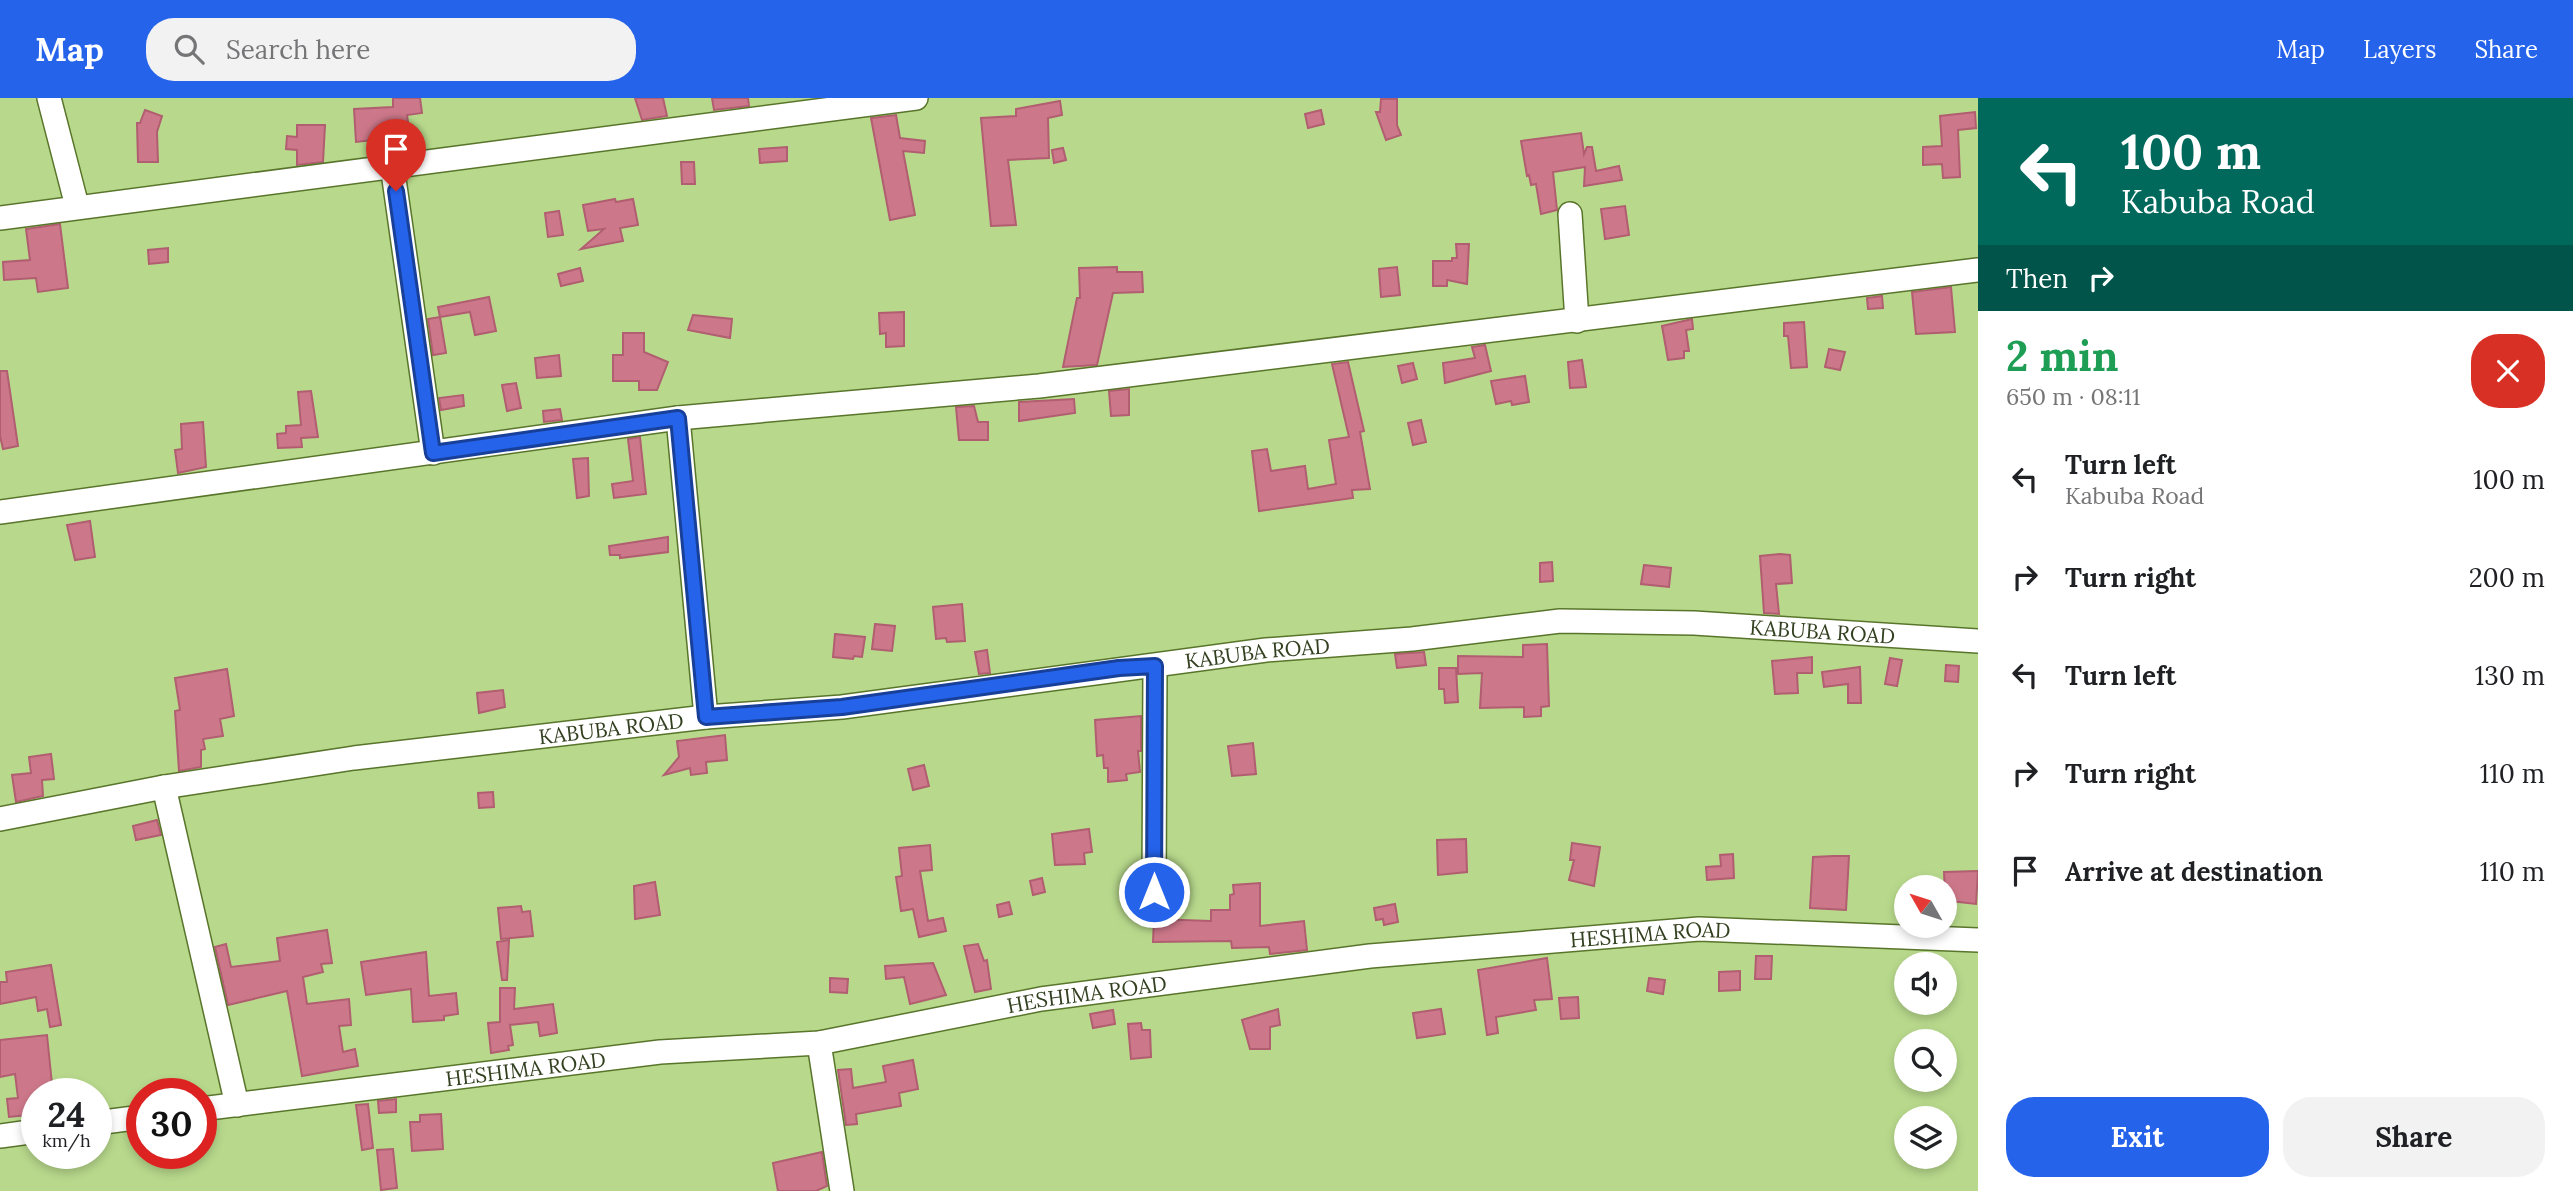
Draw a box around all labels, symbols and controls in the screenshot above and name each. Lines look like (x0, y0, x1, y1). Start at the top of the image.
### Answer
search box (146, 18, 636, 81)
text: Map (35, 28, 104, 70)
icon: search (170, 30, 208, 68)
text: Search here (226, 33, 370, 66)
text: Map (2276, 34, 2325, 65)
text: Layers (2363, 34, 2436, 65)
text: Share (2474, 34, 2538, 65)
pin (366, 119, 426, 191)
text: 100 m (2121, 120, 2261, 182)
icon: left (2006, 126, 2097, 217)
icon: arrive (377, 130, 415, 168)
text: Kabuba Road (2121, 181, 2315, 222)
icon: right (2082, 259, 2120, 297)
text: Then (2006, 262, 2068, 295)
text: 2 min (2006, 329, 2119, 383)
button: close (2471, 334, 2545, 408)
text: 650 m · 08:11 (2006, 382, 2140, 411)
text: Turn left (2065, 448, 2176, 481)
icon: left (2006, 460, 2044, 498)
text: 100 m (2473, 463, 2545, 496)
text: Kabuba Road (2065, 481, 2204, 510)
icon: right (2006, 558, 2044, 596)
text: Turn right (2065, 561, 2196, 594)
text: 200 m (2469, 561, 2545, 594)
street label: KABUBA ROAD (1749, 613, 1896, 649)
street label: KABUBA ROAD (1183, 632, 1331, 674)
icon: left (2006, 656, 2044, 694)
text: Turn left (2065, 659, 2176, 692)
text: 130 m (2475, 659, 2545, 692)
street label: KABUBA ROAD (537, 706, 685, 750)
icon: right (2006, 754, 2044, 792)
text: Turn right (2065, 757, 2196, 790)
text: 110 m (2480, 757, 2545, 790)
icon: arrive (2006, 852, 2044, 890)
position arrow (1117, 855, 1191, 929)
text: Arrive at destination (2065, 855, 2323, 888)
text: 110 m (2480, 855, 2545, 888)
north arrow (1894, 875, 1956, 938)
map controls (1894, 875, 1957, 1169)
street label: HESHIMA ROAD (1569, 915, 1731, 953)
button: sound (1894, 952, 1957, 1015)
street label: HESHIMA ROAD (1004, 969, 1168, 1019)
button: search (1894, 1029, 1957, 1092)
street label: HESHIMA ROAD (444, 1045, 607, 1092)
speed limit sign: 30 (126, 1078, 217, 1169)
text: 24 (48, 1092, 85, 1137)
button: Exit (2006, 1097, 2269, 1177)
button: Share (2283, 1097, 2545, 1177)
button: layers (1894, 1106, 1957, 1169)
text: km/h (42, 1129, 91, 1152)

